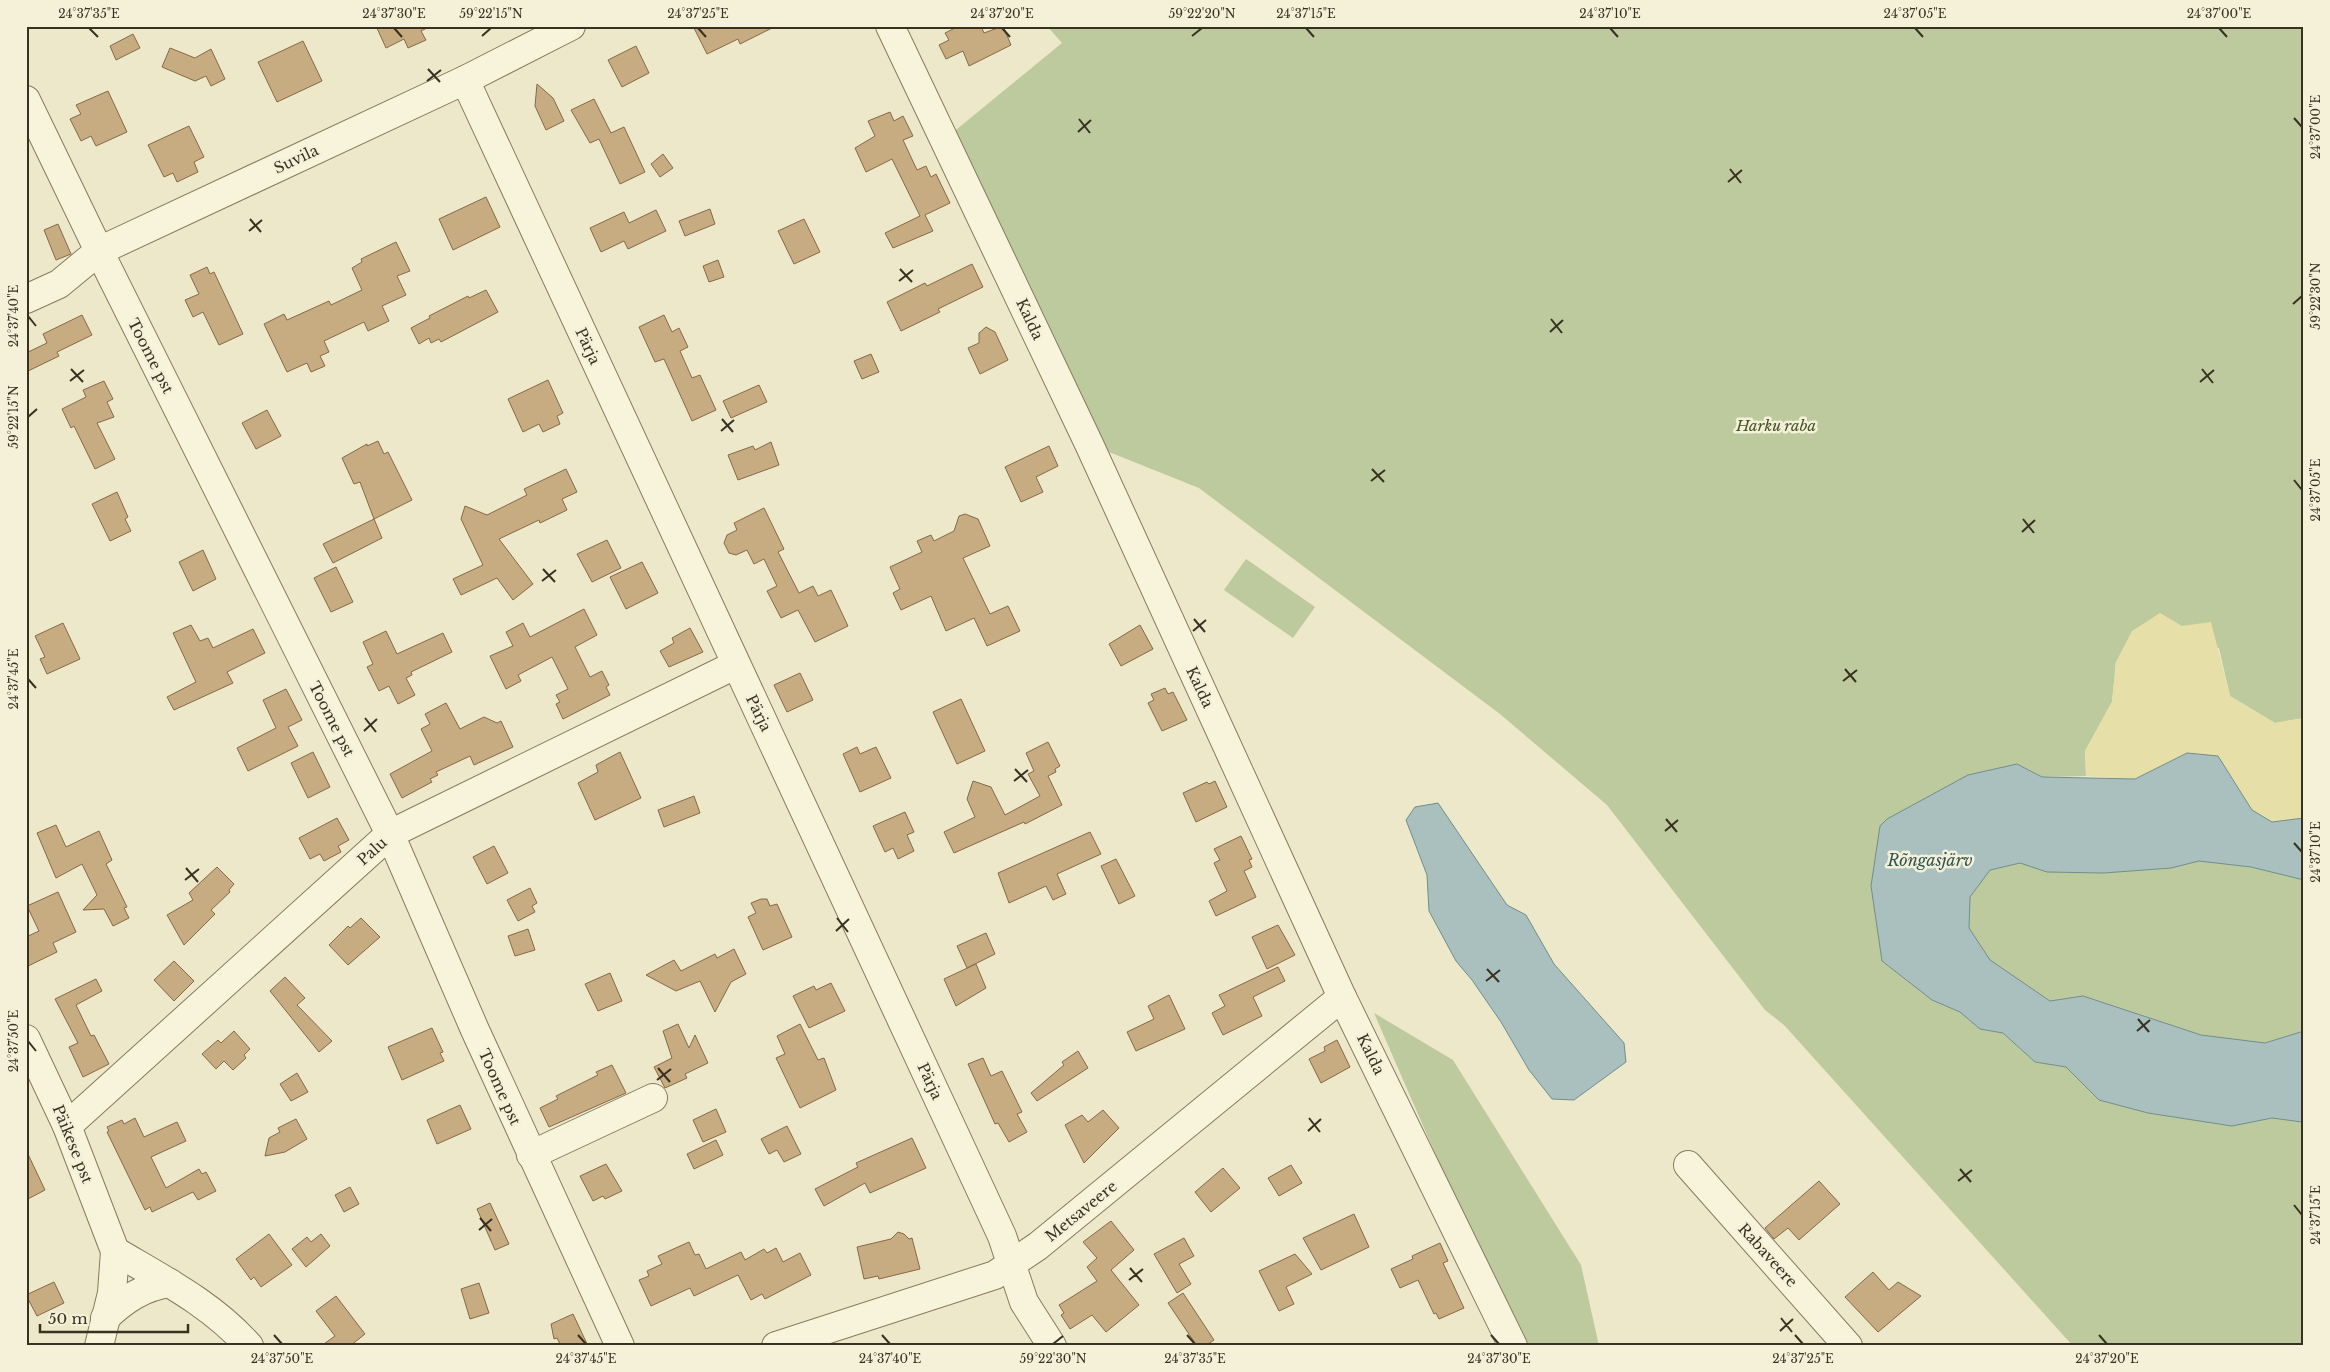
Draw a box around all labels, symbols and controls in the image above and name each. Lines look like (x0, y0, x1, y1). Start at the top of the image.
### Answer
text: 24°37'35"E (58, 6, 120, 21)
text: 24°37'30"E (362, 6, 426, 21)
text: 59°22'15"N (459, 6, 523, 21)
text: 24°37'25"E (667, 6, 729, 21)
text: 24°37'20"E (970, 6, 1034, 21)
text: 59°22'20"N (1168, 6, 1236, 21)
text: 24°37'15"E (1276, 6, 1336, 21)
text: 24°37'10"E (1579, 6, 1641, 21)
text: 24°37'05"E (1884, 6, 1947, 21)
text: 24°37'00"E (2187, 6, 2252, 21)
text: 24°37'00"E (2308, 94, 2323, 159)
street label: Suvila (271, 140, 322, 178)
text: 59°22'30"N (2308, 262, 2323, 330)
text: 24°37'40"E (6, 284, 21, 347)
street label: Kalda (1012, 295, 1048, 343)
street label: Toome pst (124, 315, 178, 397)
street label: Pärja (571, 325, 605, 368)
text: 59°22'15"N (6, 385, 21, 449)
park label: Harku raba (1735, 416, 1816, 435)
text: 24°37'05"E (2308, 458, 2323, 521)
text: 24°37'45"E (6, 648, 21, 709)
street label: Kalda (1182, 663, 1218, 711)
street label: Toome pst (305, 678, 359, 760)
street label: Pärja (742, 692, 776, 735)
text: 24°37'10"E (2308, 821, 2323, 883)
street label: Palu (353, 833, 391, 869)
water label: Rõngasjärv (1887, 850, 1972, 870)
text: 24°37'50"E (6, 1009, 21, 1072)
street label: Kalda (1353, 1030, 1389, 1078)
street label: Toome pst (475, 1046, 525, 1128)
street label: Pärja (913, 1060, 947, 1103)
street label: Päikese pst (49, 1102, 98, 1186)
street label: Metsaveere (1041, 1176, 1121, 1246)
text: 24°37'15"E (2308, 1185, 2323, 1245)
street label: Rabaveere (1734, 1219, 1802, 1291)
scale bar (40, 1302, 188, 1334)
text: 50 m (48, 1309, 88, 1328)
text: 24°37'50"E (251, 1351, 314, 1366)
text: 24°37'45"E (556, 1351, 617, 1366)
text: 24°37'40"E (859, 1351, 922, 1366)
text: 59°22'30"N (1019, 1351, 1087, 1366)
text: 24°37'35"E (1164, 1351, 1226, 1366)
text: 24°37'30"E (1467, 1351, 1531, 1366)
text: 24°37'25"E (1772, 1351, 1834, 1366)
text: 24°37'20"E (2075, 1351, 2139, 1366)

